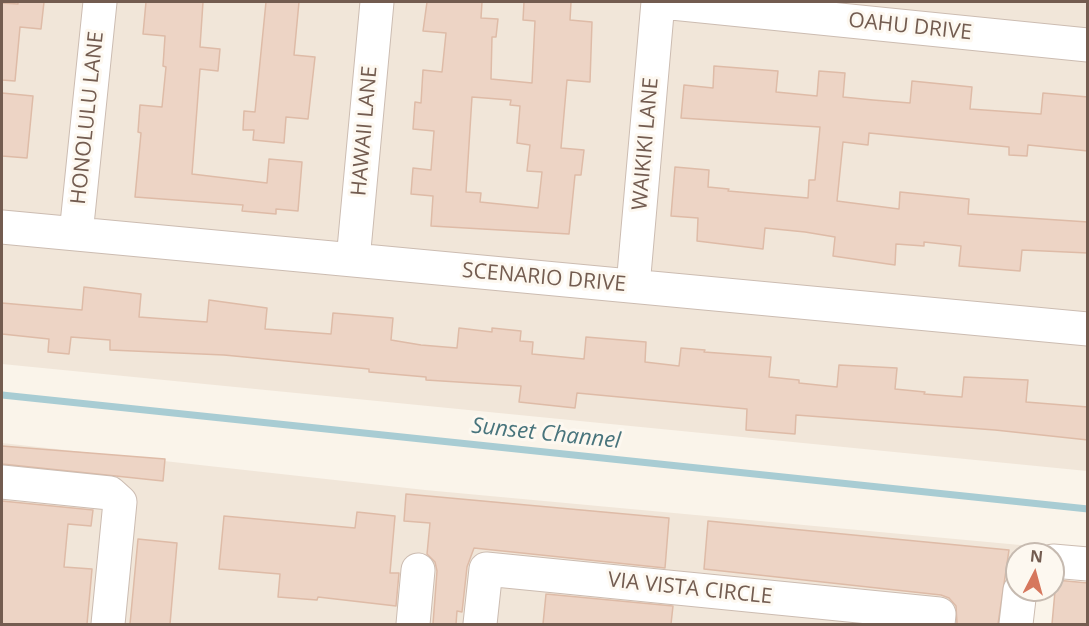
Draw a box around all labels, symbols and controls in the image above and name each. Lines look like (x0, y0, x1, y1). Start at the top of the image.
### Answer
street label: OAHU DRIVE (847, 8, 973, 46)
street label: HONOLULU LANE (66, 30, 110, 206)
street label: HAWAII LANE (347, 65, 383, 197)
street label: WAIKIKI LANE (628, 77, 664, 211)
street label: SCENARIO DRIVE (461, 258, 627, 298)
water label: Sunset Channel (470, 413, 622, 455)
north arrow (1005, 542, 1065, 602)
text: N (1029, 544, 1044, 568)
street label: VIA VISTA CIRCLE (607, 568, 773, 610)

